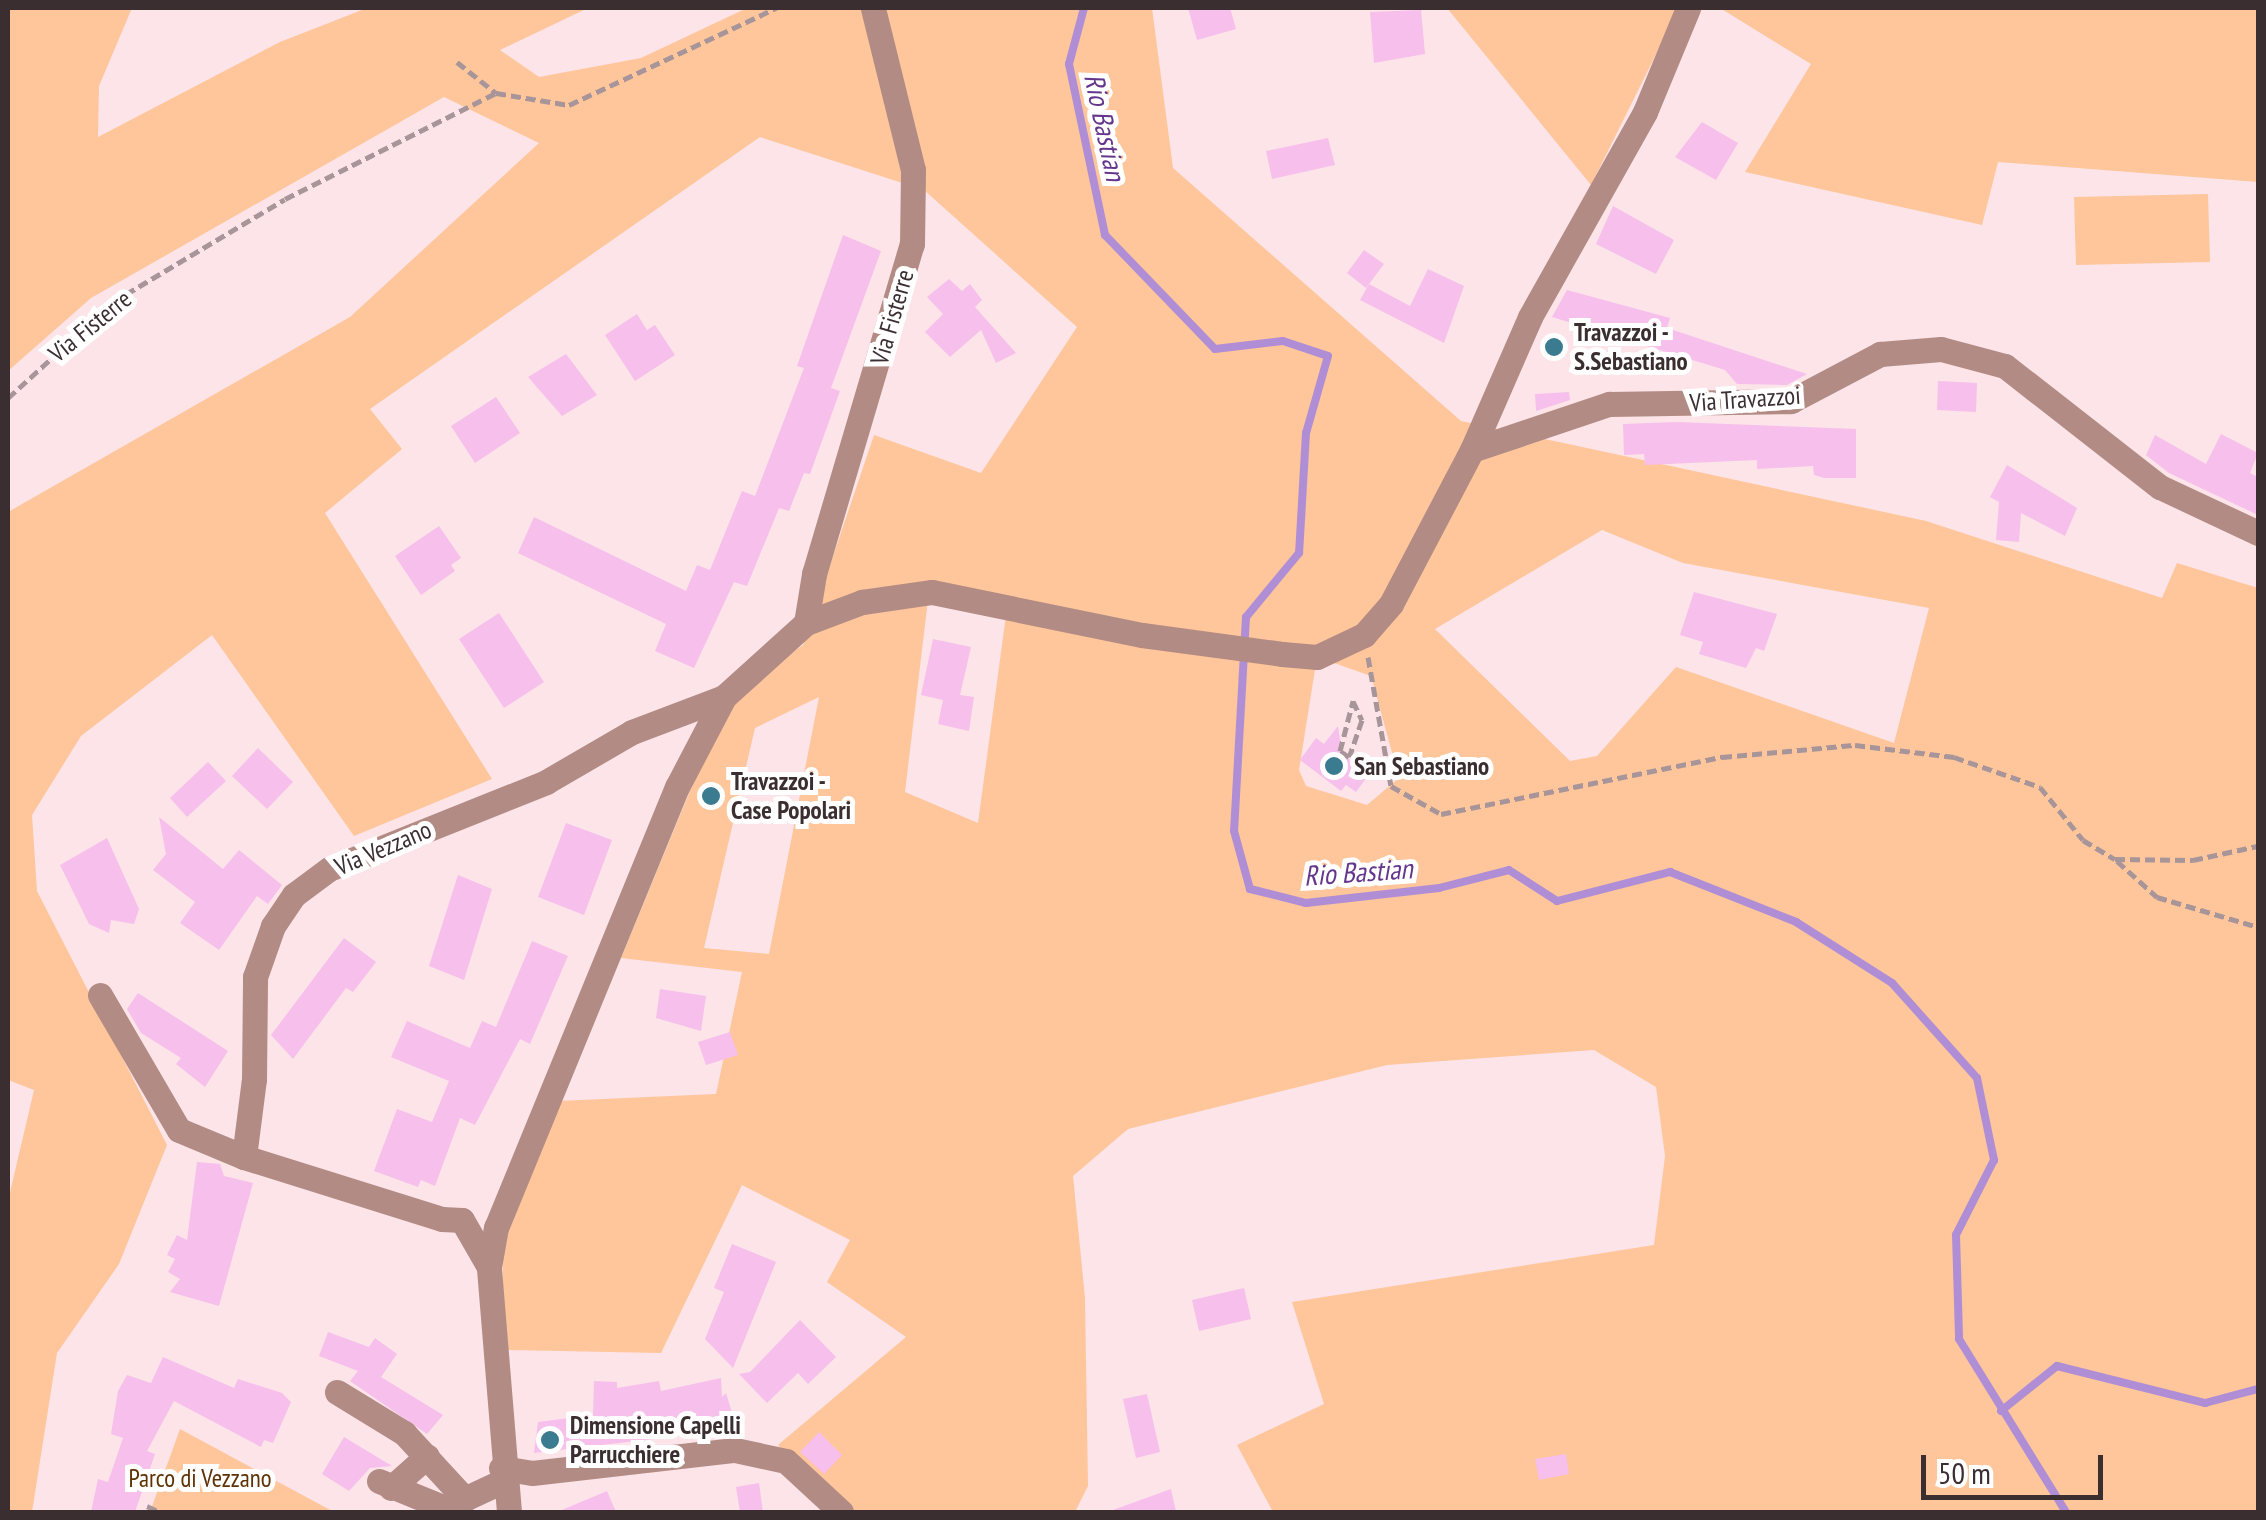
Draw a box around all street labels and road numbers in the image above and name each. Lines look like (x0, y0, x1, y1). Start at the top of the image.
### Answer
street label: Via Fisterre (864, 266, 920, 368)
street label: Via Fisterre (43, 284, 137, 368)
street label: Via Travazzoi (1688, 380, 1802, 418)
street label: Via Vezzano (330, 814, 436, 882)

